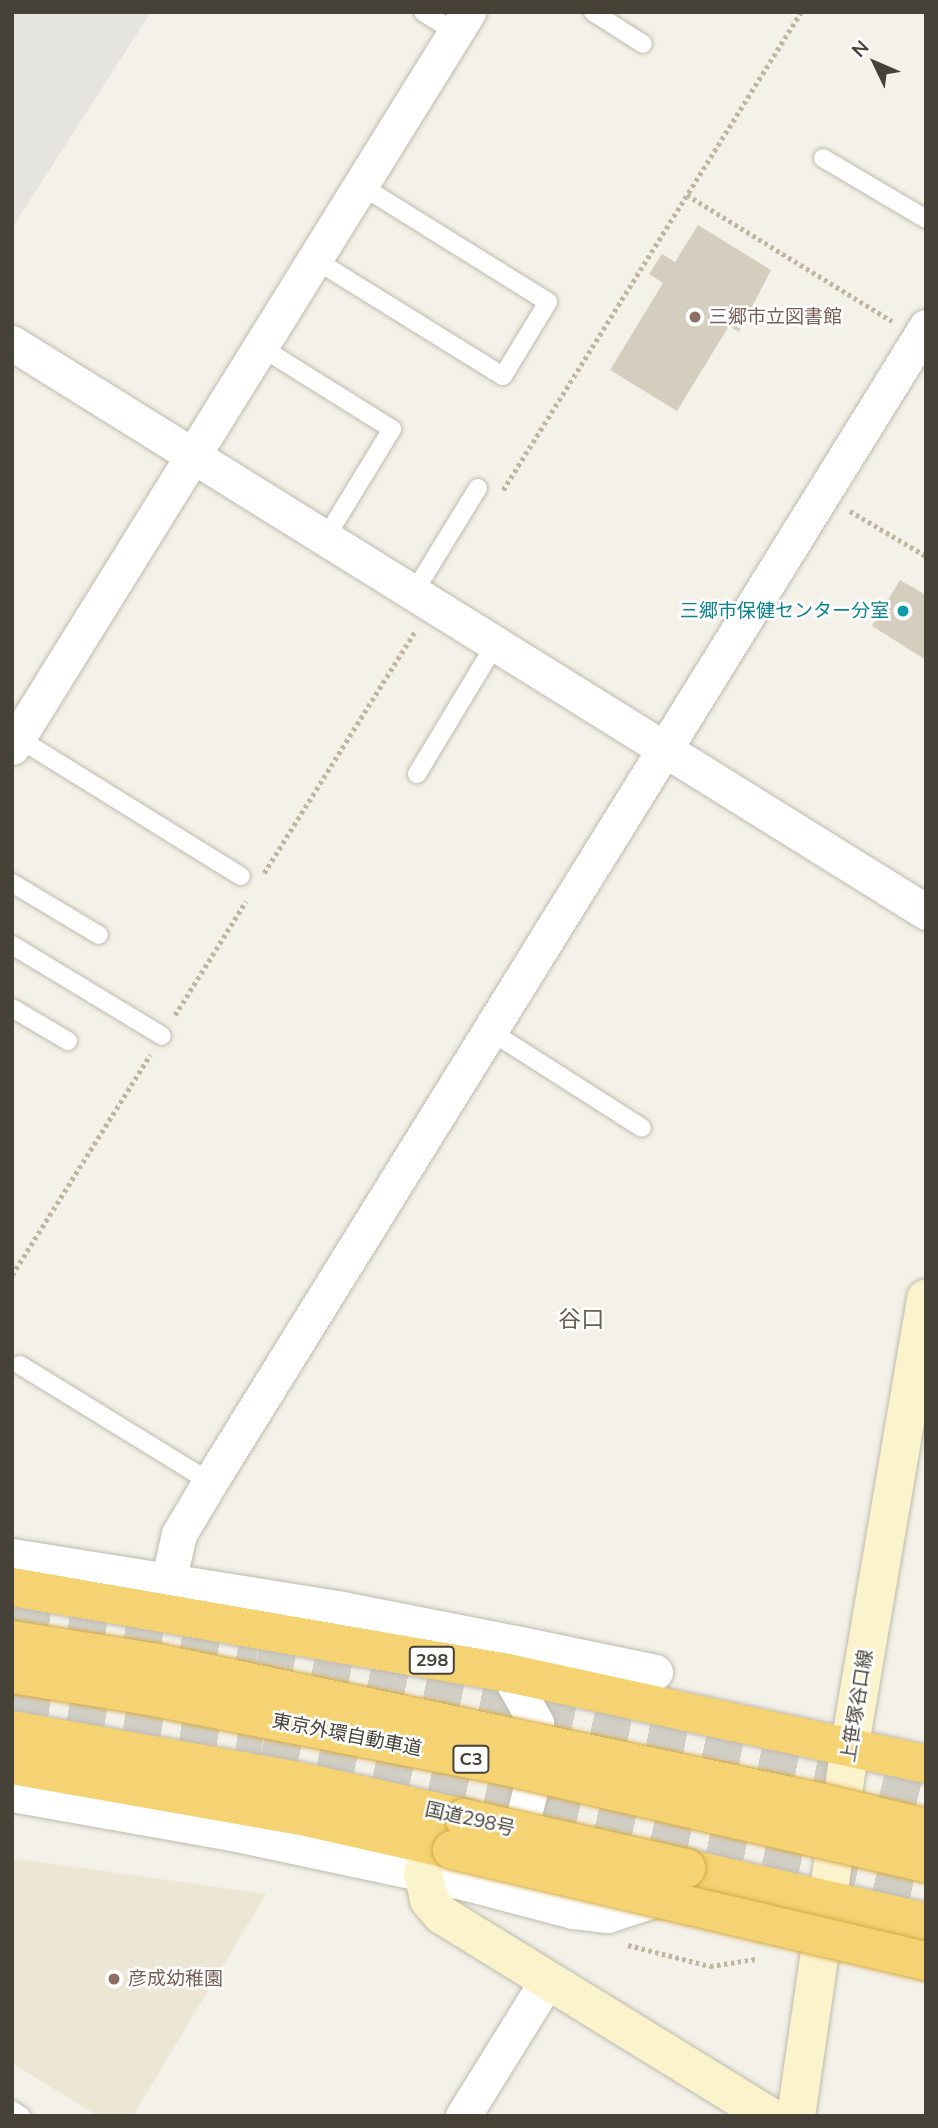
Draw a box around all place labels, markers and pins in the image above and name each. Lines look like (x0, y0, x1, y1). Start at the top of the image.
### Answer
place label: 三郷市立図書館 (709, 306, 842, 328)
marker: 三郷市立図書館 (687, 309, 703, 325)
place label: 三郷市保健センター分室 (680, 600, 889, 622)
marker: 三郷市保健センター分室 (895, 603, 911, 619)
place label: 彦成幼稚園 (128, 1968, 223, 1990)
marker: 彦成幼稚園 (106, 1971, 122, 1987)

